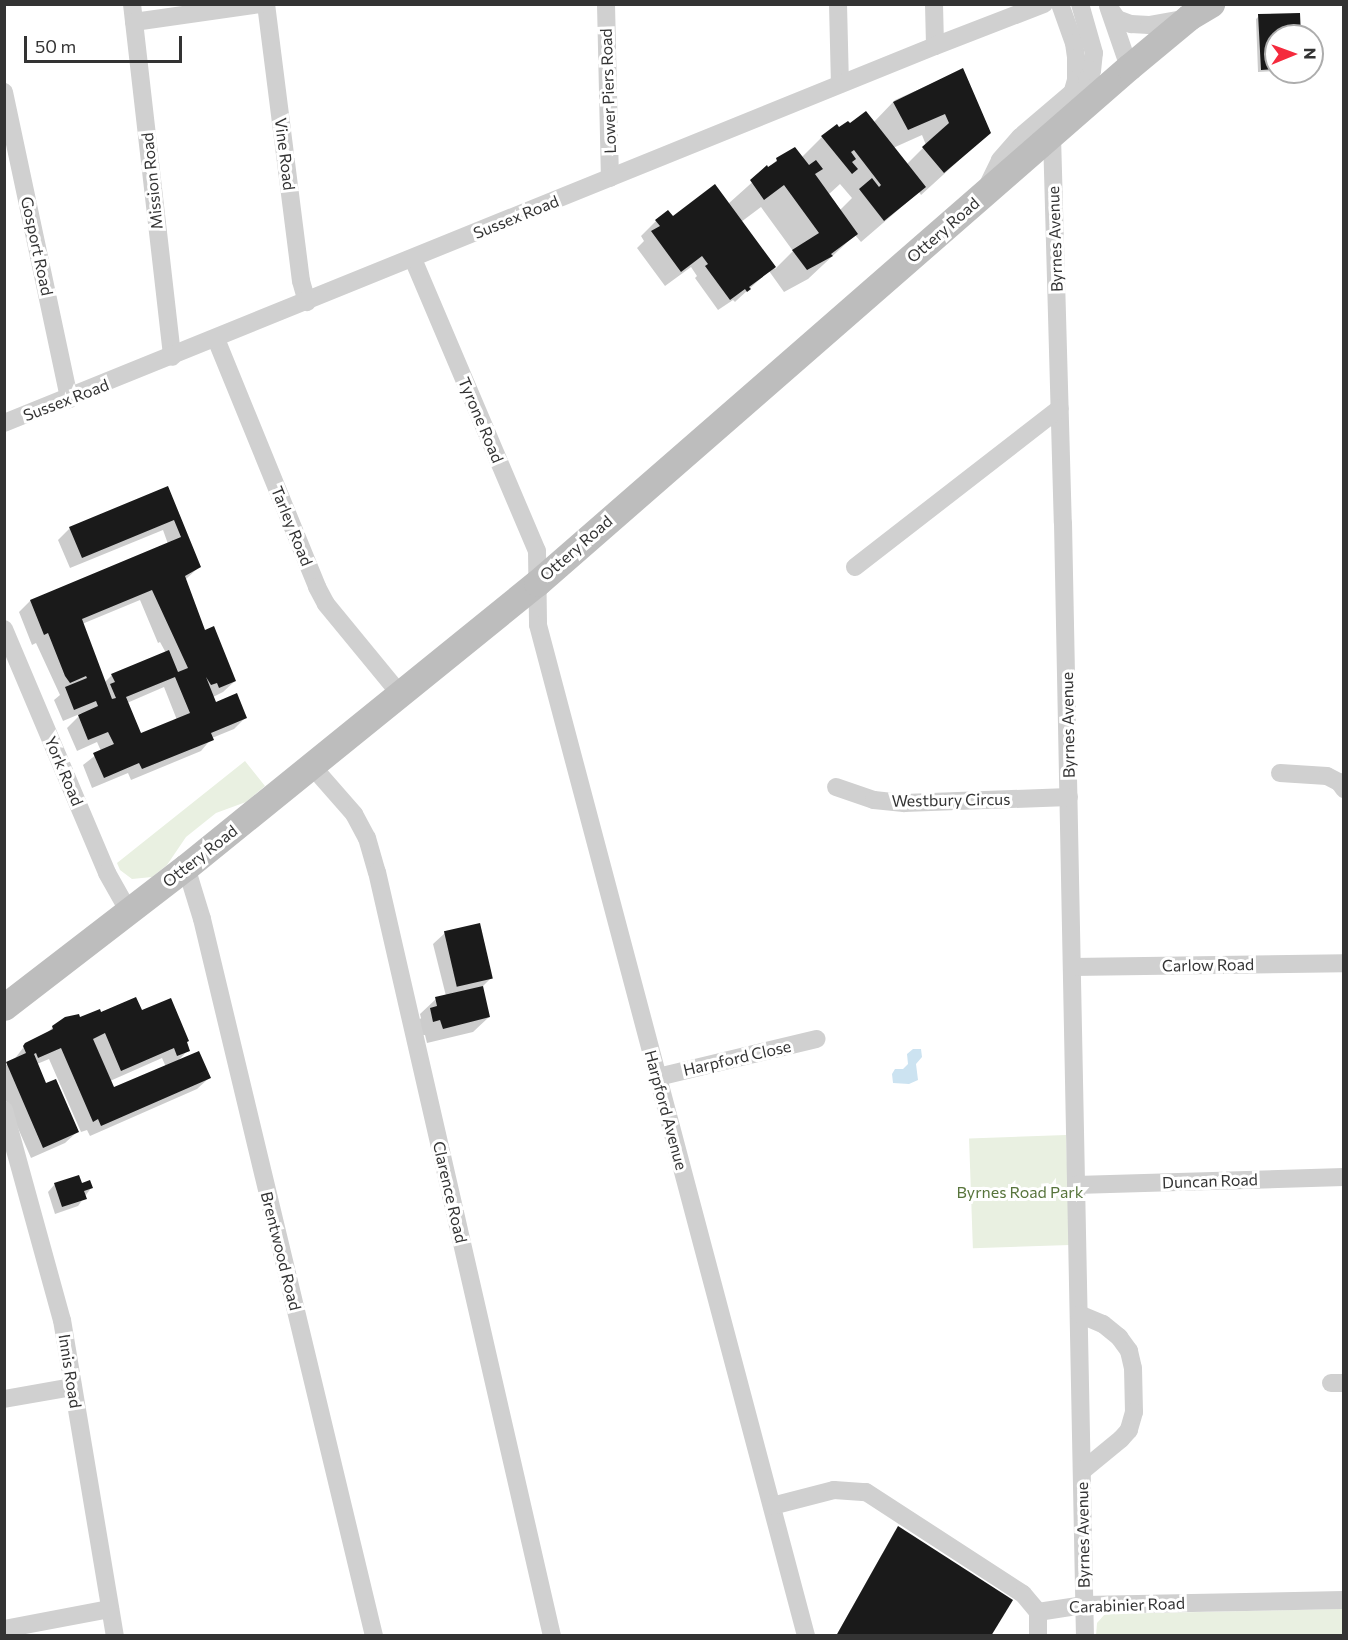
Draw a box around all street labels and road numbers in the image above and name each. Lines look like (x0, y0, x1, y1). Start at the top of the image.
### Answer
street label: Lower Piers Road (596, 28, 620, 154)
street label: Vine Road (271, 117, 299, 191)
street label: Mission Road (137, 132, 167, 230)
street label: Byrnes Avenue (1044, 186, 1066, 292)
street label: Sussex Road (471, 191, 561, 243)
street label: Ottery Road (903, 193, 983, 267)
street label: Gosport Road (17, 195, 57, 297)
street label: Tyrone Road (454, 374, 508, 466)
street label: Sussex Road (20, 375, 112, 425)
street label: Tarley Road (267, 483, 317, 569)
street label: Ottery Road (536, 511, 616, 585)
street label: Byrnes Avenue (1057, 672, 1079, 778)
street label: York Road (41, 733, 87, 809)
street label: Westbury Circus (891, 789, 1011, 811)
street label: Ottery Road (159, 821, 241, 891)
street label: Carlow Road (1162, 955, 1254, 975)
street label: Harpford Close (681, 1036, 793, 1080)
street label: Harpford Avenue (641, 1048, 691, 1172)
street label: Clarence Road (429, 1139, 471, 1245)
street label: Duncan Road (1162, 1170, 1258, 1192)
street label: Brentwood Road (257, 1190, 305, 1312)
street label: Innis Road (55, 1333, 85, 1409)
street label: Byrnes Avenue (1072, 1482, 1094, 1588)
street label: Carabinier Road (1069, 1593, 1185, 1617)

